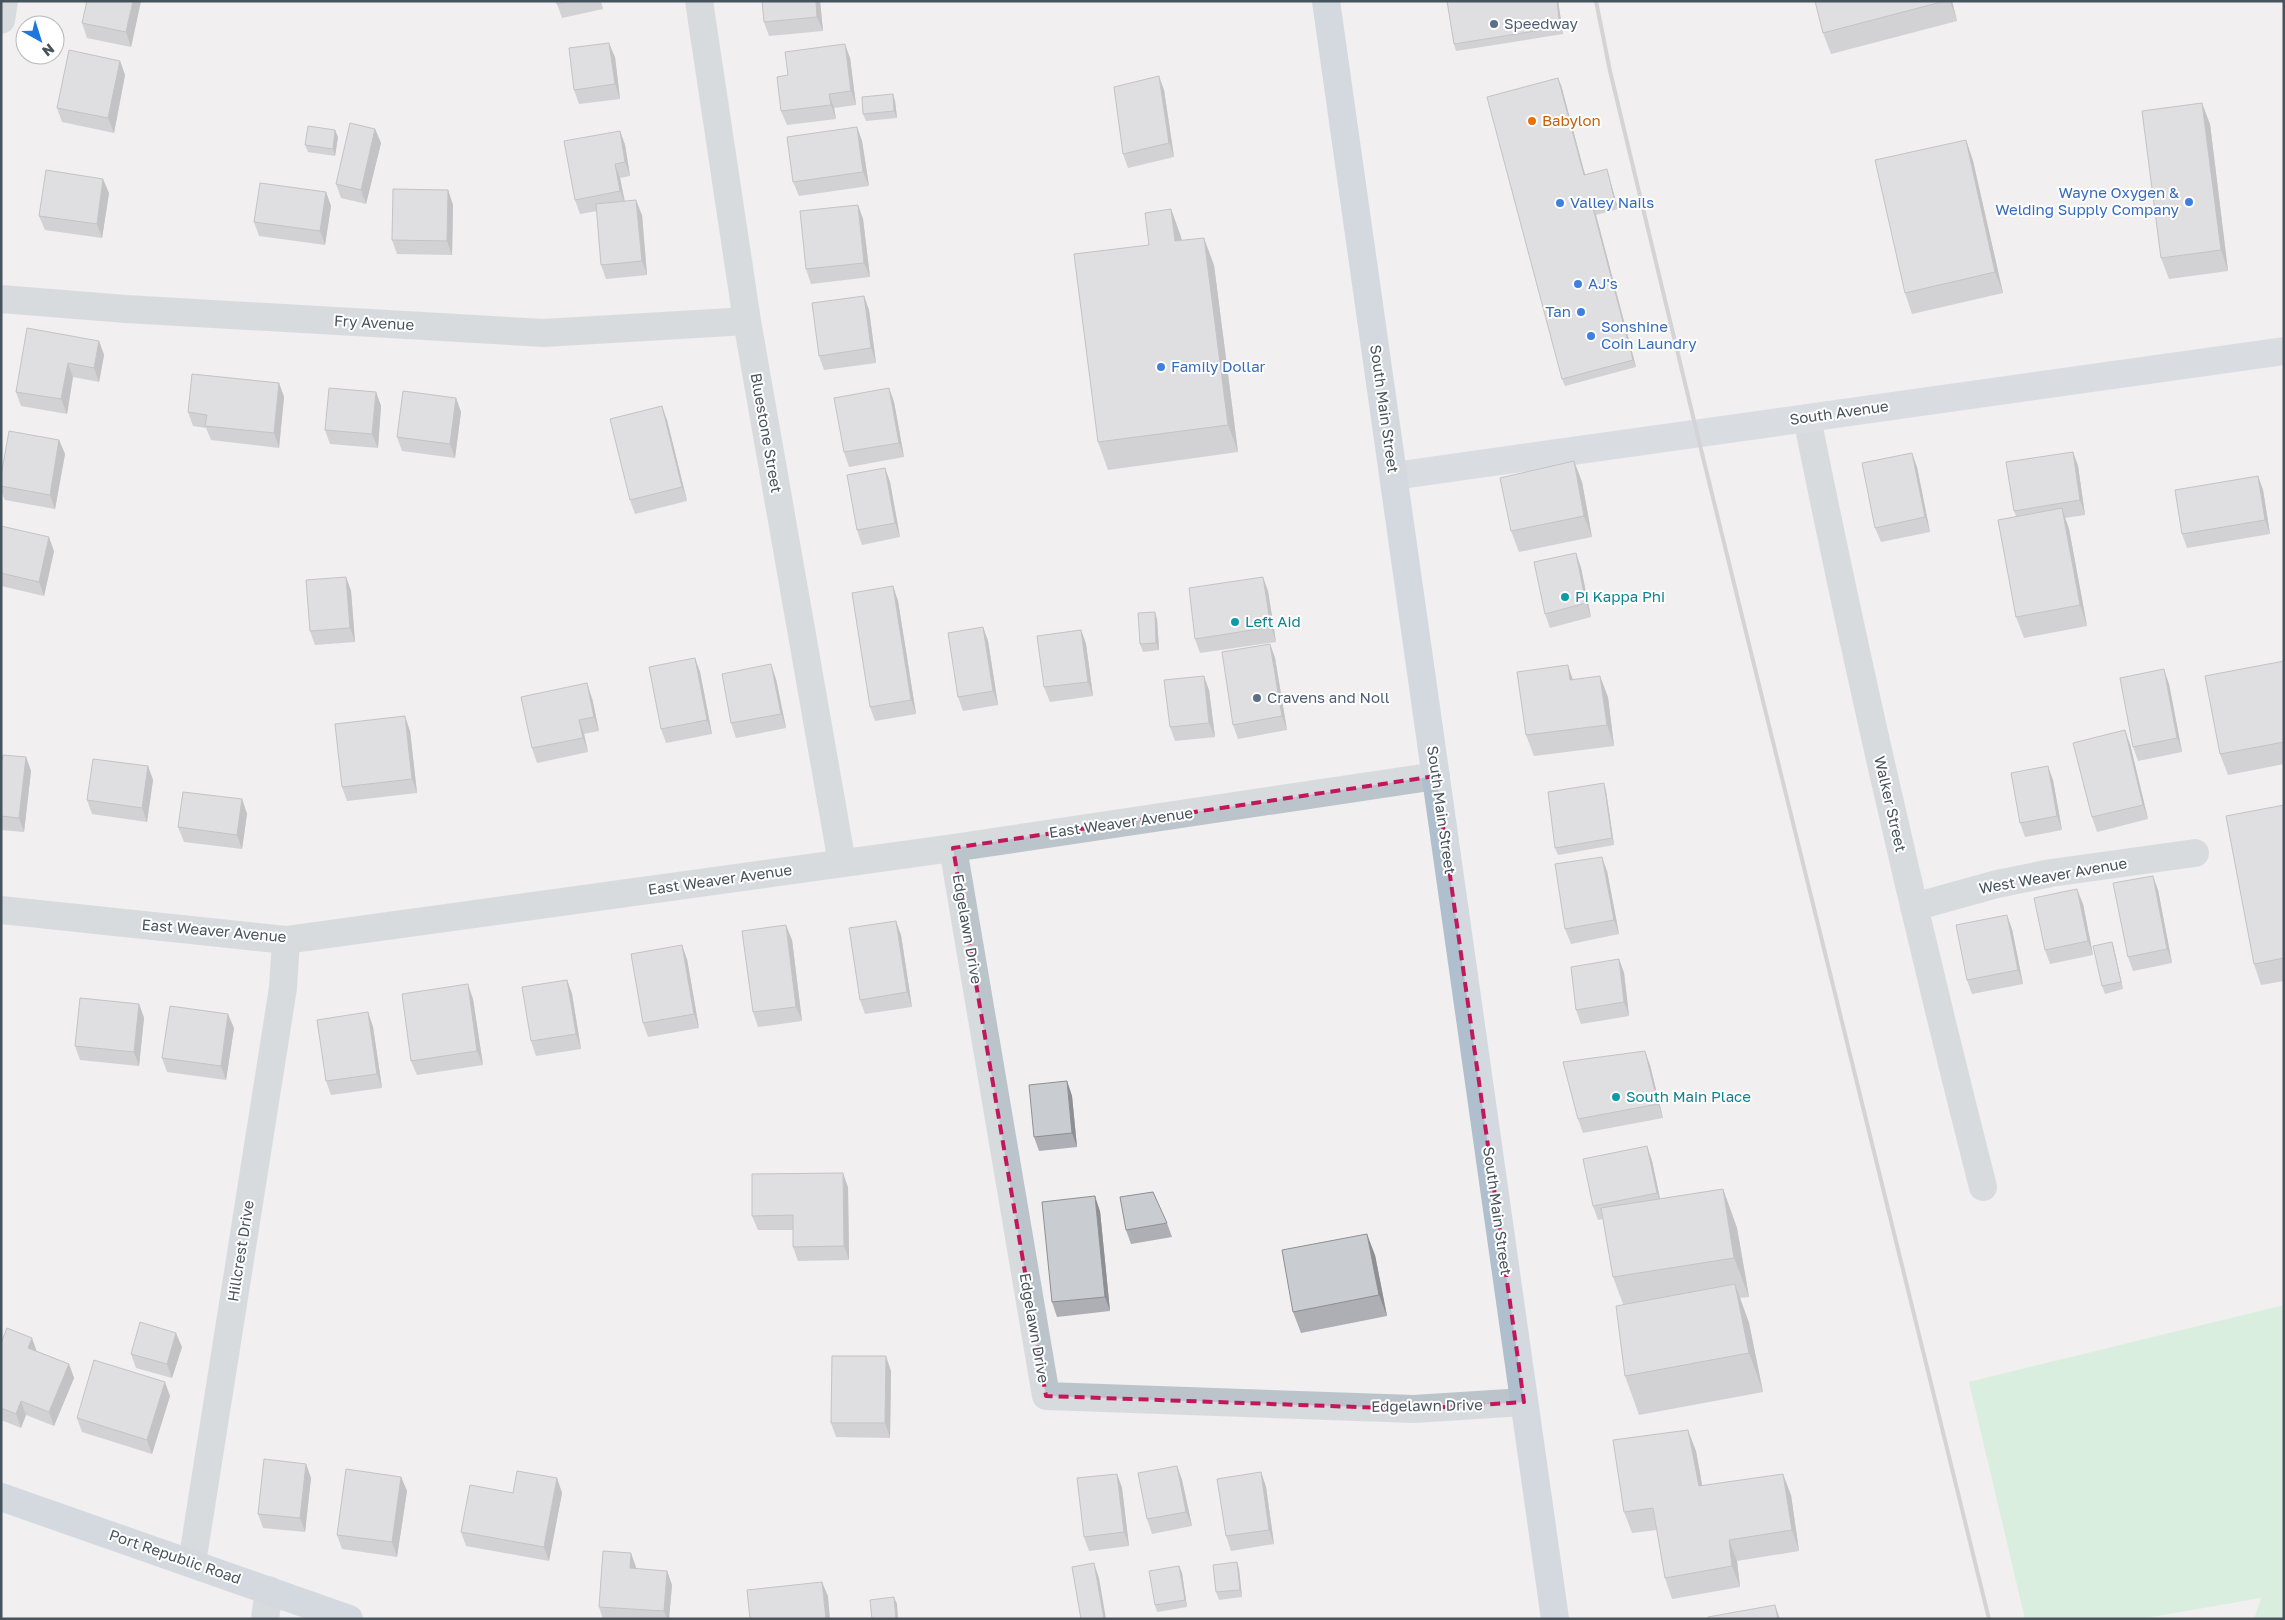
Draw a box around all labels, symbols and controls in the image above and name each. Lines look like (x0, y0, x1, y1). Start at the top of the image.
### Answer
place label: Speedway (1504, 14, 1578, 32)
north arrow (15, 15, 65, 65)
marker: Speedway (1488, 18, 1500, 30)
text: N (39, 41, 58, 60)
place label: Babylon (1542, 111, 1601, 129)
marker: Babylon (1526, 115, 1538, 127)
place label: Wayne Oxygen & Welding Supply Company (1995, 183, 2180, 218)
place label: Valley Nails (1570, 193, 1654, 211)
marker: Wayne Oxygen & Welding Supply Company (2183, 196, 2195, 208)
marker: Valley Nails (1554, 197, 1566, 209)
place label: AJ's (1588, 274, 1618, 292)
marker: AJ's (1572, 278, 1584, 290)
place label: Tan (1545, 302, 1571, 320)
marker: Tan (1575, 306, 1587, 318)
street label: Fry Avenue (333, 311, 415, 333)
place label: Sonshine Coin Laundry (1601, 317, 1697, 352)
marker: Sonshine Coin Laundry (1585, 330, 1597, 342)
street label: South Main Street (1367, 344, 1403, 474)
place label: Family Dollar (1171, 357, 1266, 375)
marker: Family Dollar (1155, 361, 1167, 373)
street label: Bluestone Street (748, 371, 786, 494)
street label: South Avenue (1788, 396, 1890, 428)
place label: Pi Kappa Phi (1575, 587, 1665, 605)
marker: Pi Kappa Phi (1559, 591, 1571, 603)
place label: Left Aid (1245, 612, 1301, 630)
marker: Left Aid (1229, 616, 1241, 628)
place label: Cravens and Noll (1267, 688, 1390, 706)
marker: Cravens and Noll (1251, 692, 1263, 704)
street label: South Main Street (1424, 745, 1460, 875)
street label: Walker Street (1871, 754, 1911, 854)
street label: East Weaver Avenue (1048, 803, 1194, 841)
street label: West Weaver Avenue (1977, 853, 2129, 897)
street label: East Weaver Avenue (647, 860, 793, 898)
street label: Edgelawn Drive (949, 872, 987, 986)
street label: East Weaver Avenue (141, 915, 287, 945)
place label: South Main Place (1626, 1087, 1751, 1105)
marker: South Main Place (1610, 1091, 1622, 1103)
street label: South Main Street (1480, 1146, 1516, 1276)
street label: Hillcrest Drive (223, 1199, 257, 1303)
street label: Edgelawn Drive (1016, 1271, 1054, 1385)
street label: Edgelawn Drive (1371, 1395, 1483, 1415)
street label: Port Republic Road (107, 1525, 244, 1587)

